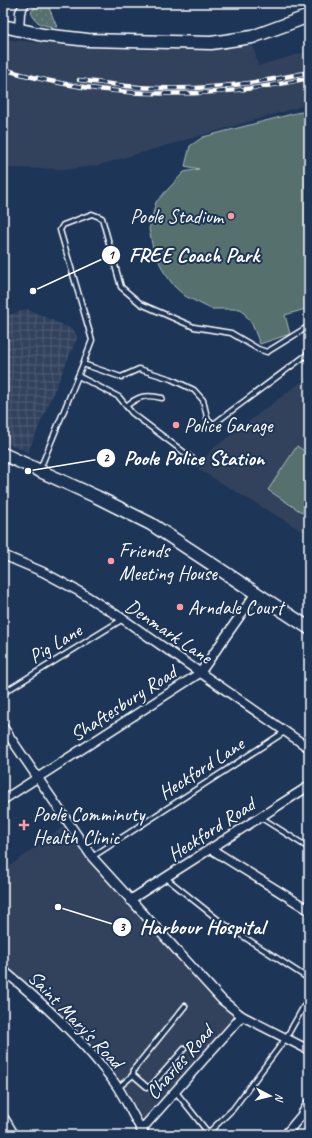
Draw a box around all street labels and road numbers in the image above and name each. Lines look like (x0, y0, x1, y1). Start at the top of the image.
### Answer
street label: Denmark Lane (121, 593, 218, 670)
street label: Pig Lane (24, 617, 87, 669)
street label: Shaftesbury Road (65, 658, 184, 747)
street label: Heckford Lane (154, 731, 250, 805)
street label: Heckford Road (163, 790, 262, 867)
street label: Saint Mary's Road (23, 965, 131, 1076)
street label: Charles Road (140, 1018, 221, 1105)

